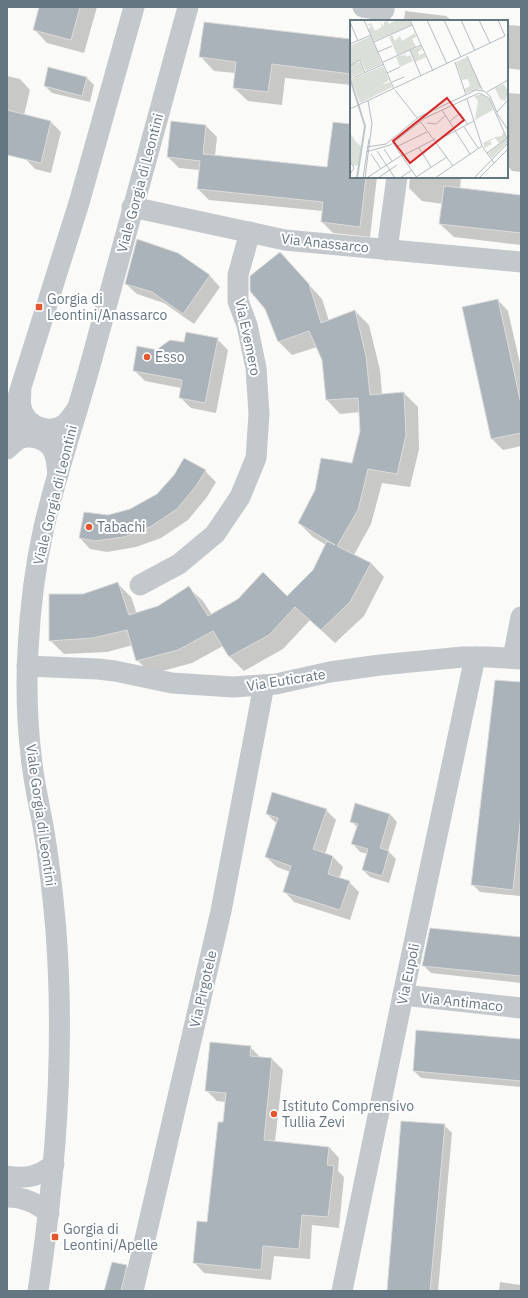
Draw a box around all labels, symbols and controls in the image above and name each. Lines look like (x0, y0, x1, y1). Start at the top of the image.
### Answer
inset map (350, 20, 508, 178)
street label: Viale Gorgia di Leontini (113, 111, 167, 255)
street label: Via Anassarco (280, 229, 370, 257)
place label: Gorgia di Leontini/Anassarco (47, 290, 167, 324)
street label: Via Evemero (231, 297, 265, 377)
marker: Gorgia di Leontini/Anassarco (34, 302, 44, 312)
place label: Esso (155, 348, 185, 366)
marker: Esso (142, 352, 152, 362)
street label: Viale Gorgia di Leontini (29, 423, 81, 567)
place label: Tabachi (97, 518, 146, 536)
marker: Tabachi (84, 522, 94, 532)
street label: Via Euticrate (245, 665, 327, 695)
street label: Viale Gorgia di Leontini (22, 743, 60, 887)
street label: Via Eupoli (393, 942, 423, 1006)
street label: Via Pirgotele (185, 948, 221, 1029)
street label: Via Antimaco (420, 989, 504, 1015)
place label: Istituto Comprensivo Tullia Zevi (282, 1097, 414, 1131)
marker: Istituto Comprensivo Tullia Zevi (269, 1109, 279, 1119)
place label: Gorgia di Leontini/Apelle (63, 1220, 158, 1254)
marker: Gorgia di Leontini/Apelle (50, 1232, 60, 1242)

